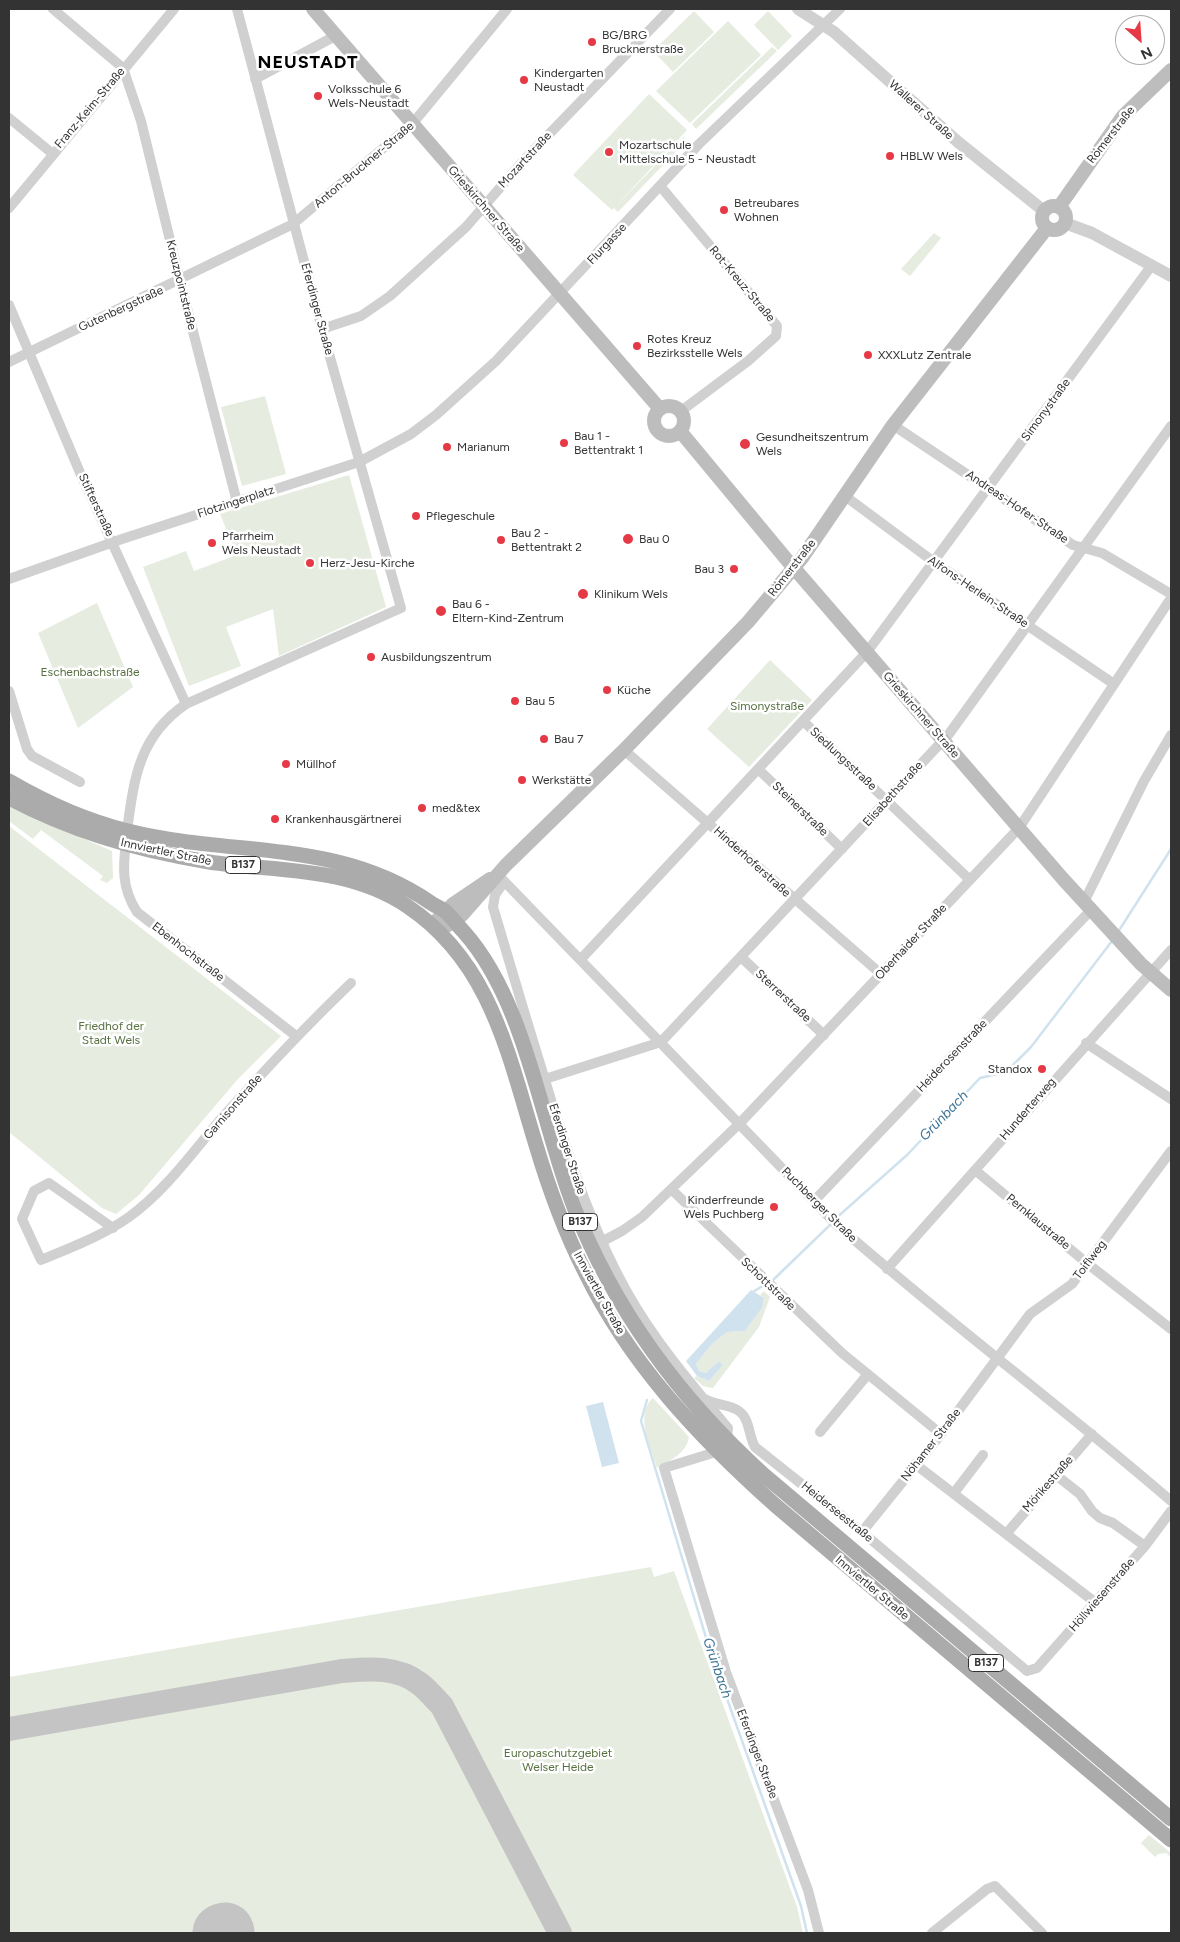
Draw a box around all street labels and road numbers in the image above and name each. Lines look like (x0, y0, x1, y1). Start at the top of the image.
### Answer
street label: Franz-Keim-Straße (52, 65, 128, 151)
street label: Wallerer Straße (886, 77, 956, 143)
street label: Römerstraße (1084, 103, 1138, 167)
street label: Anton-Bruckner-Straße (311, 119, 417, 211)
street label: Mozartstraße (495, 129, 555, 191)
street label: Grieskirchner Straße (445, 163, 527, 255)
street label: Flurgasse (584, 221, 630, 267)
street label: Kreuzpointstraße (163, 239, 199, 331)
street label: Rot-Kreuz-Straße (706, 243, 778, 325)
street label: Eferdinger Straße (298, 261, 336, 357)
street label: Gutenbergstraße (76, 283, 166, 335)
street label: Simonystraße (1018, 376, 1074, 444)
street label: Andreas-Hofer-Straße (963, 467, 1071, 547)
street label: Stifterstraße (75, 471, 117, 539)
street label: Flotzingerplatz (196, 483, 276, 521)
street label: Römerstraße (765, 536, 819, 600)
street label: Alfons-Herlein-Straße (925, 553, 1031, 631)
street label: Grieskirchner Straße (880, 669, 962, 761)
street label: Siedlungsstraße (807, 724, 879, 794)
street label: Elisabethstraße (860, 758, 926, 830)
street label: Steinerstraße (769, 779, 831, 839)
street label: Hinderhoferstraße (711, 824, 793, 900)
street label: Innviertler Straße (119, 835, 213, 869)
road number: B137 (226, 856, 260, 874)
street label: Oberhaider Straße (872, 901, 950, 983)
street label: Ebenhochstraße (149, 919, 227, 985)
street label: Sterrerstraße (752, 967, 814, 1025)
street label: Heiderosenstraße (914, 1017, 990, 1095)
street label: Garnisonstraße (201, 1071, 265, 1143)
street label: Hunderterweg (997, 1075, 1059, 1143)
street label: Eferdinger Straße (546, 1102, 588, 1196)
street label: Puchberger Straße (778, 1164, 860, 1246)
street label: Pernklaustraße (1003, 1191, 1073, 1253)
road number: B137 (562, 1214, 598, 1230)
street label: Toiflweg (1071, 1237, 1109, 1283)
street label: Innviertler Straße (570, 1249, 628, 1337)
street label: Schottstraße (738, 1254, 798, 1314)
street label: Nöhamer Straße (898, 1406, 964, 1484)
street label: Mörikestraße (1020, 1453, 1076, 1515)
street label: Heiderseestraße (798, 1479, 876, 1545)
street label: Innviertler Straße (832, 1553, 912, 1623)
street label: Höllwiesenstraße (1066, 1555, 1138, 1635)
road number: B137 (968, 1655, 1004, 1672)
street label: Eferdinger Straße (733, 1707, 781, 1801)

